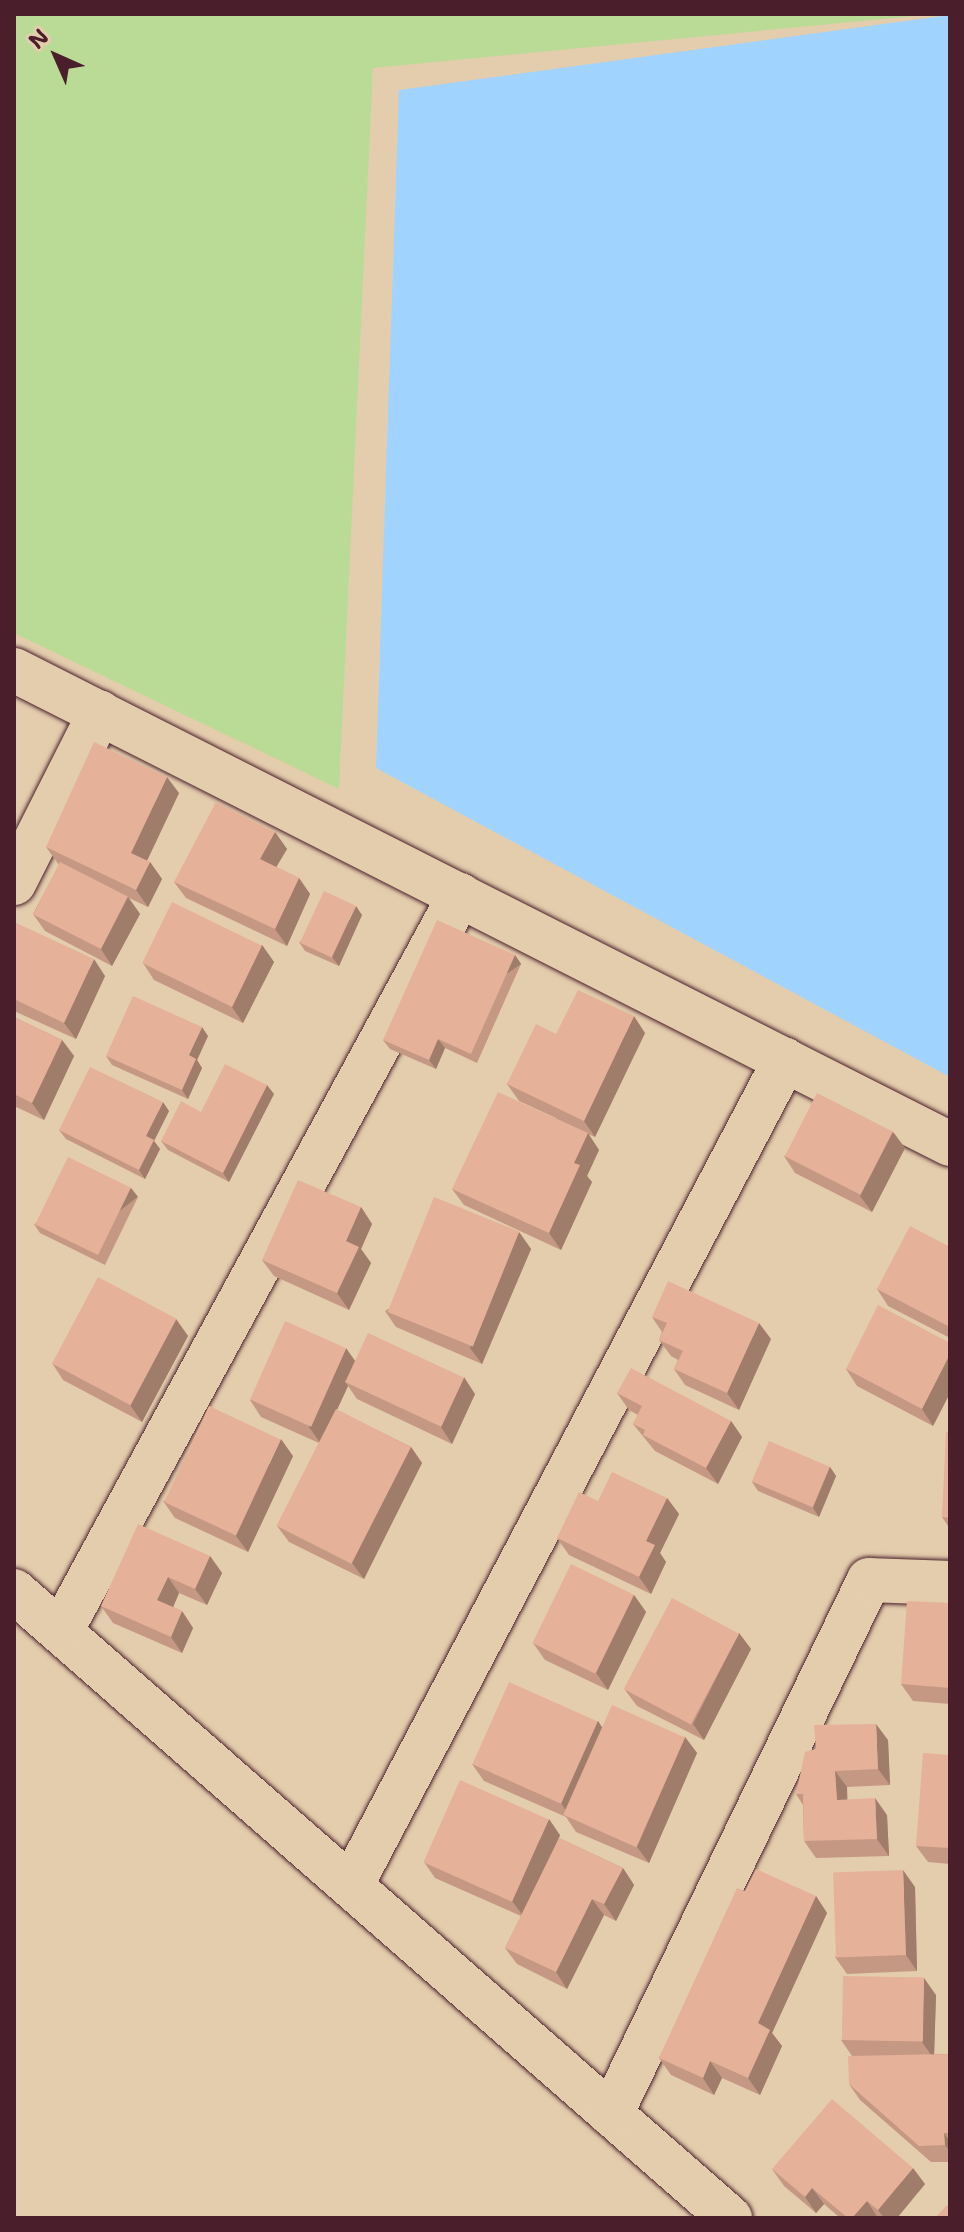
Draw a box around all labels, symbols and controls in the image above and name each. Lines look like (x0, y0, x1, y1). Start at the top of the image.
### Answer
north arrow (16, 16, 96, 96)
text: N (22, 22, 55, 55)

